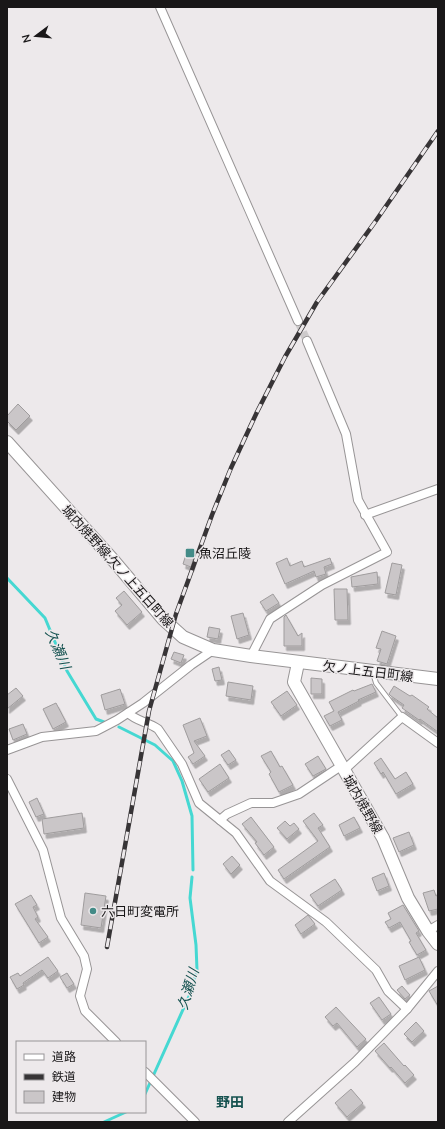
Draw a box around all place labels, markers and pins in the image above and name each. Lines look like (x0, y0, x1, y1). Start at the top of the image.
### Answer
place label: 魚沼丘陵 (199, 545, 251, 563)
marker: 魚沼丘陵 (184, 547, 196, 559)
place label: 六日町変電所 (101, 903, 179, 921)
marker: 六日町変電所 (88, 906, 98, 916)

